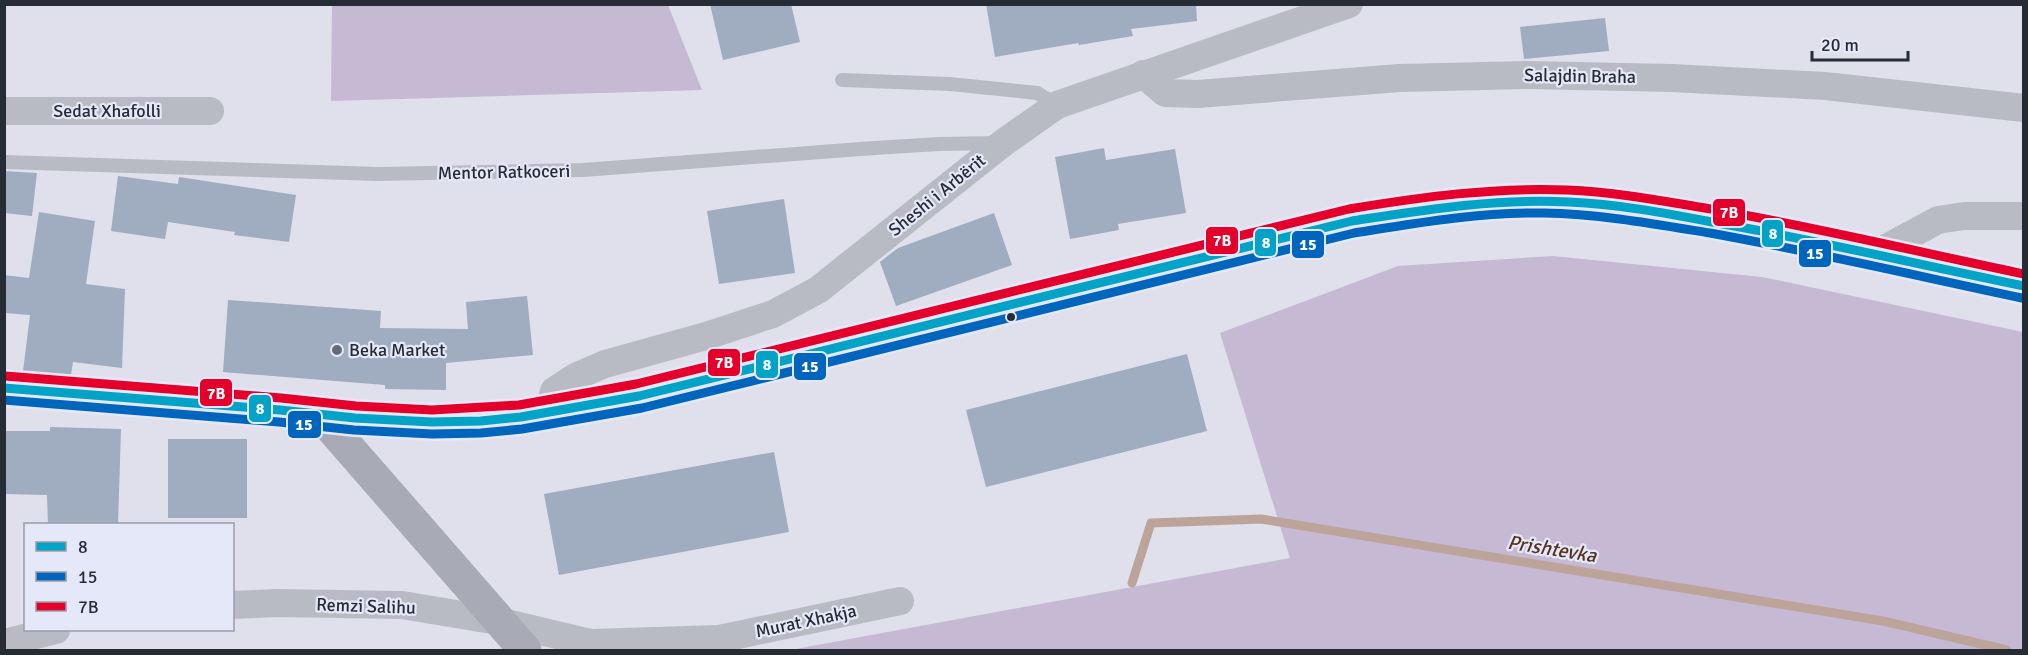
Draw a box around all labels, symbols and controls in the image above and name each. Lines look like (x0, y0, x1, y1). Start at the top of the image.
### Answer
scale bar (1812, 24, 1908, 62)
text: 20 m (1821, 34, 1859, 56)
street label: Salajdin Braha (1524, 64, 1636, 88)
street label: Sedat Xhafolli (53, 100, 161, 122)
street label: Sheshi i Arbërit (884, 149, 990, 241)
street label: Mentor Ratkoceri (438, 160, 570, 184)
line badge: 7B (1712, 198, 1746, 227)
text: 7B (1720, 203, 1738, 223)
line badge: 8 (1761, 219, 1784, 248)
text: 8 (1769, 224, 1778, 244)
line badge: 7B (1205, 226, 1239, 255)
line badge: 8 (1254, 228, 1277, 257)
line badge: 15 (1291, 230, 1325, 259)
text: 7B (1213, 231, 1231, 251)
text: 8 (1262, 233, 1271, 253)
text: 15 (1299, 235, 1317, 255)
line badge: 15 (1798, 239, 1832, 268)
text: 15 (1806, 244, 1824, 264)
unlabelled marker (1005, 311, 1017, 323)
place label: Beka Market (349, 339, 445, 361)
marker: Beka Market (330, 343, 344, 357)
line badge: 7B (707, 348, 741, 377)
line badge: 8 (755, 350, 779, 379)
line badge: 15 (793, 352, 827, 381)
text: 7B (715, 353, 733, 373)
text: 8 (763, 355, 772, 375)
text: 15 (801, 357, 819, 377)
line badge: 7B (199, 378, 233, 407)
text: 7B (207, 384, 225, 404)
line badge: 8 (248, 394, 272, 423)
text: 8 (256, 399, 265, 419)
line badge: 15 (287, 410, 322, 439)
text: 15 (295, 415, 313, 435)
legend (24, 523, 234, 631)
water label: Prishtevka (1506, 530, 1599, 568)
text: 8 (78, 536, 88, 558)
text: 15 (78, 566, 97, 588)
street label: Remzi Salihu (316, 593, 416, 619)
text: 7B (78, 596, 99, 618)
street label: Murat Xhakja (754, 600, 858, 642)

